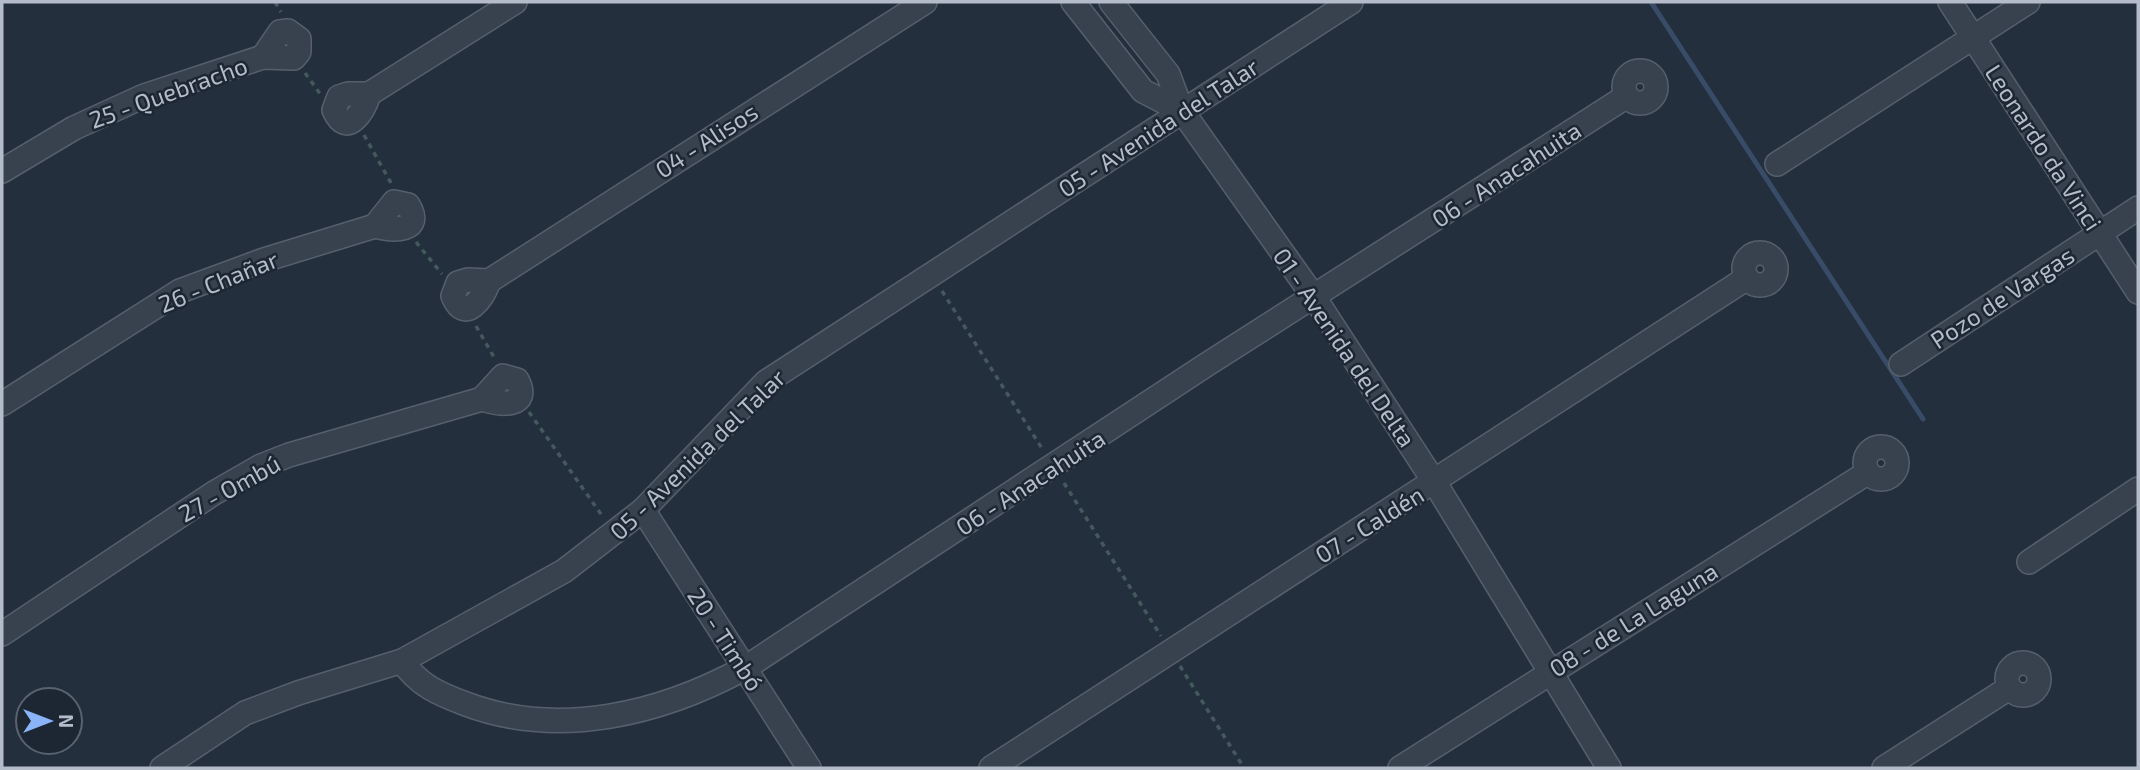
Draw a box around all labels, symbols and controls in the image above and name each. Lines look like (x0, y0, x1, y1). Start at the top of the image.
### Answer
street label: 25 - Quebracho (85, 50, 251, 134)
street label: 05 - Avenida del Talar (1052, 51, 1264, 203)
street label: Leonardo da Vinci (1980, 59, 2108, 235)
street label: 04 - Alisos (649, 96, 763, 184)
street label: 06 - Anacahuita (1426, 115, 1586, 233)
street label: Pozo de Vargas (1925, 240, 2079, 354)
street label: 01 - Avenida del Delta (1268, 242, 1422, 452)
street label: 26 - Chañar (154, 244, 282, 318)
street label: 05 - Avenida del Talar (603, 362, 791, 545)
street label: 06 - Anacahuita (950, 423, 1110, 541)
street label: 27 - Ombú (173, 448, 285, 528)
street label: 07 - Caldén (1309, 479, 1429, 569)
street label: 08 - de La Laguna (1543, 556, 1723, 682)
street label: 20 - Timbó (682, 582, 770, 696)
north arrow (14, 686, 84, 756)
text: N (55, 714, 78, 728)

